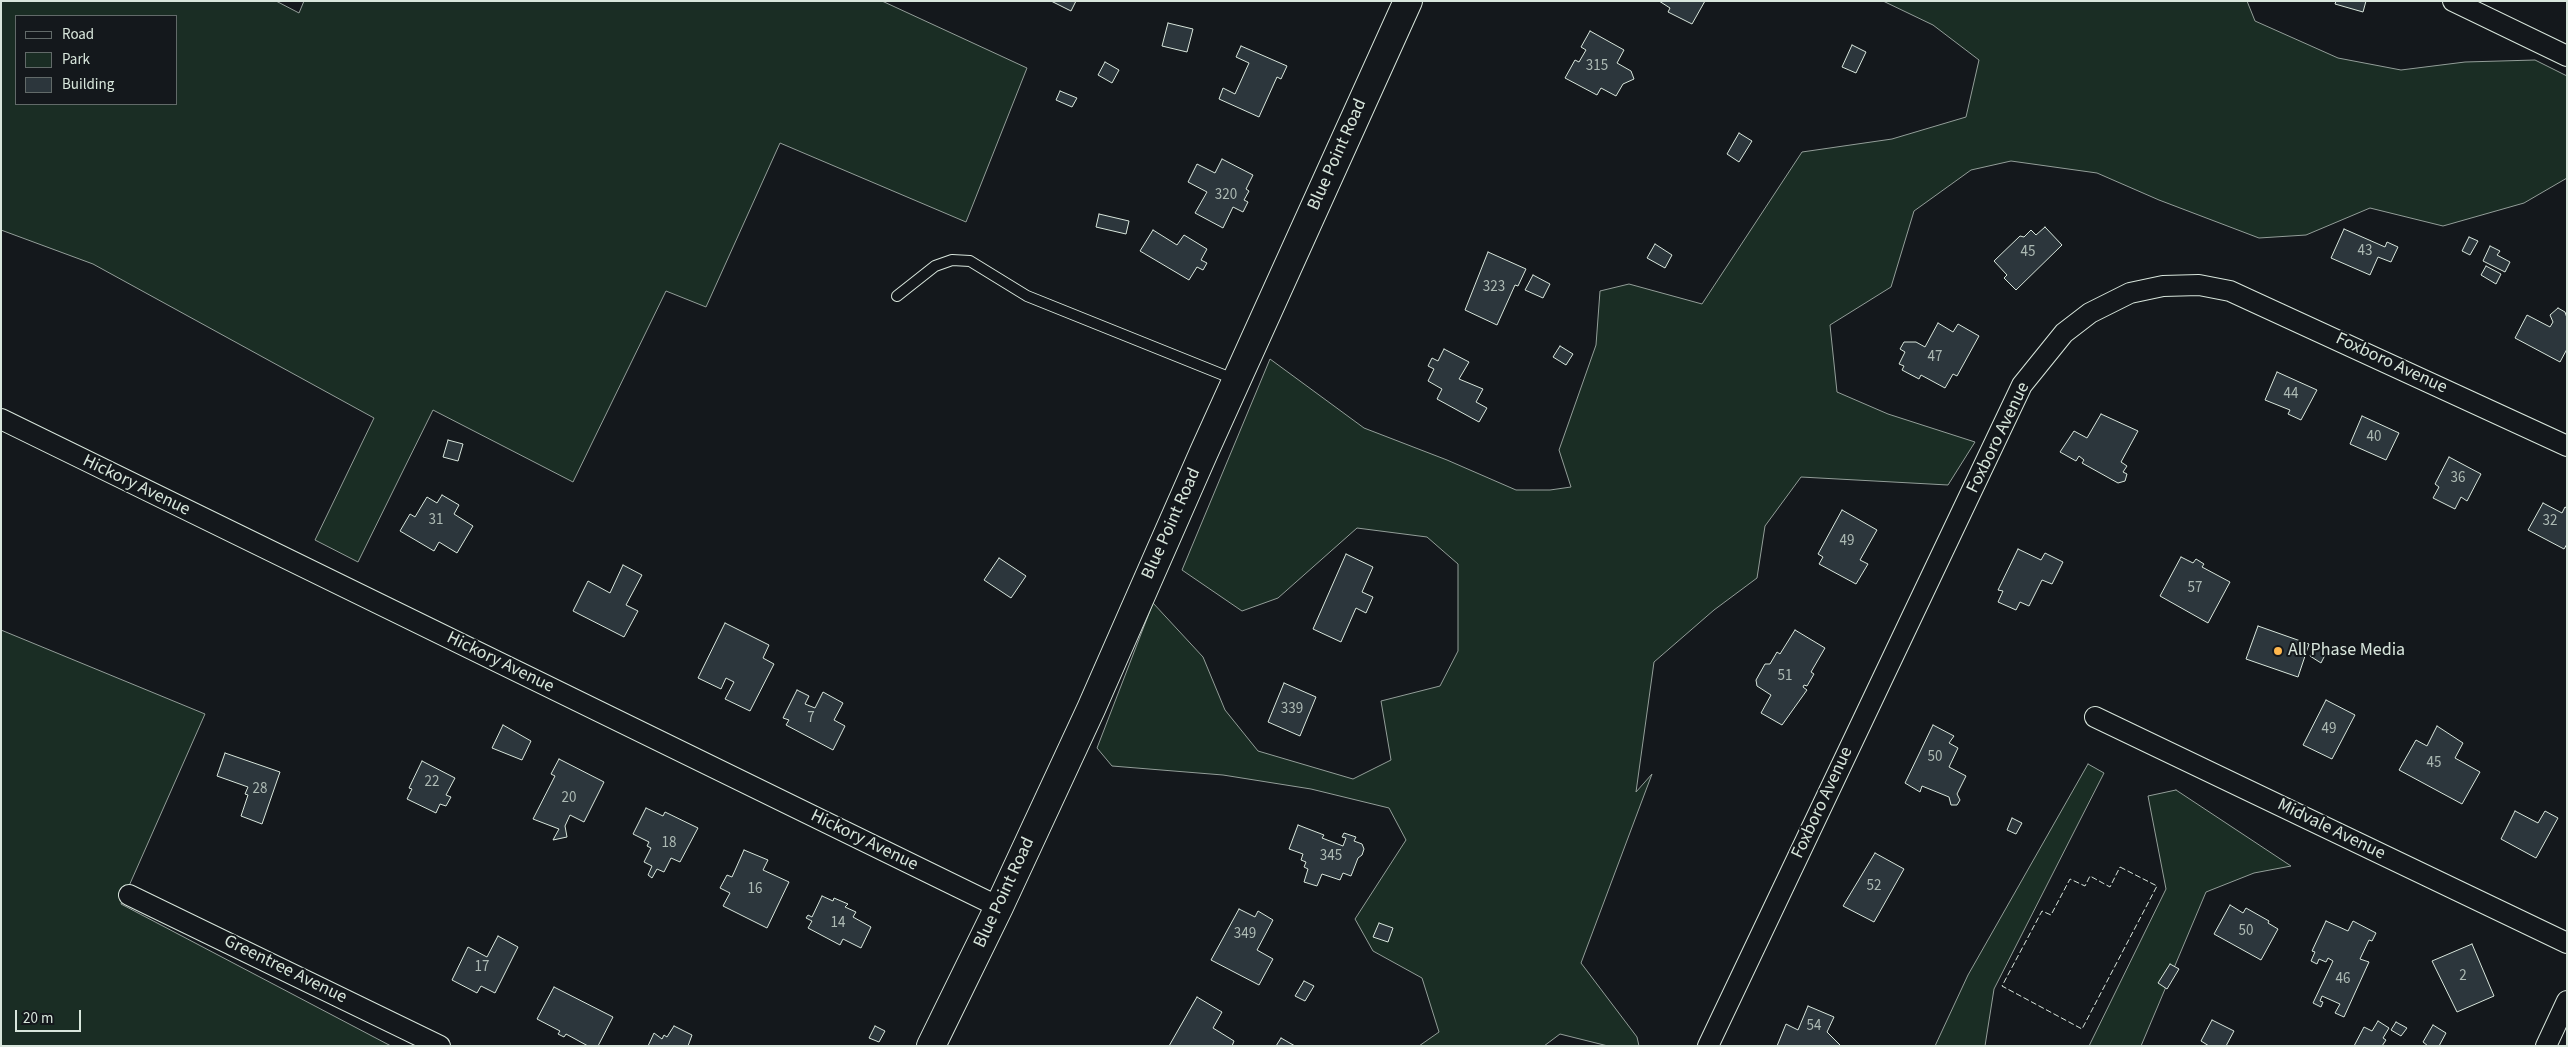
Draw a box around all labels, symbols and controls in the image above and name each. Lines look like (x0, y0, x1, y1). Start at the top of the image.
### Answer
legend (15, 15, 178, 105)
text: Road (62, 24, 94, 45)
text: Park (62, 49, 90, 70)
house number: 315 (1586, 58, 1608, 76)
text: Building (62, 74, 114, 95)
street label: Blue Point Road (1304, 96, 1372, 214)
house number: 320 (1215, 187, 1237, 205)
house number: 43 (2358, 243, 2372, 261)
house number: 45 (2021, 244, 2035, 262)
house number: 323 (1483, 279, 1505, 297)
street label: Foxboro Avenue (2332, 329, 2450, 399)
house number: 47 (1928, 349, 1942, 367)
street label: Foxboro Avenue (1963, 379, 2035, 497)
house number: 44 (2284, 386, 2298, 404)
house number: 40 (2367, 429, 2381, 447)
street label: Hickory Avenue (79, 451, 193, 521)
street label: Blue Point Road (1138, 465, 1206, 583)
house number: 36 (2451, 470, 2465, 488)
house number: 31 (429, 512, 443, 530)
house number: 32 (2543, 513, 2557, 531)
house number: 49 (1840, 533, 1854, 551)
house number: 57 (2188, 580, 2202, 598)
street label: Hickory Avenue (443, 628, 557, 698)
place label: All Phase Media (2288, 640, 2405, 662)
marker: All Phase Media (2272, 645, 2284, 657)
house number: 51 (1778, 668, 1792, 686)
house number: 339 (1281, 701, 1303, 719)
house number: 7 (807, 710, 815, 728)
house number: 49 (2322, 721, 2336, 739)
street label: Foxboro Avenue (1788, 744, 1858, 862)
house number: 50 (1928, 749, 1942, 767)
house number: 45 (2427, 755, 2441, 773)
house number: 22 (425, 774, 439, 792)
house number: 28 (253, 781, 267, 799)
house number: 20 (562, 790, 576, 808)
street label: Midvale Avenue (2274, 795, 2388, 865)
street label: Hickory Avenue (807, 806, 921, 876)
street label: Blue Point Road (970, 834, 1040, 952)
house number: 18 (662, 835, 676, 853)
house number: 345 (1320, 848, 1342, 866)
house number: 52 (1867, 878, 1881, 896)
house number: 16 (748, 881, 762, 899)
house number: 14 (831, 915, 845, 933)
house number: 50 (2239, 923, 2253, 941)
house number: 349 (1234, 926, 1256, 944)
street label: Greentree Avenue (220, 931, 350, 1009)
house number: 17 (475, 959, 489, 977)
house number: 2 (2459, 968, 2467, 986)
house number: 46 (2336, 971, 2350, 989)
scale bar (18, 1000, 84, 1032)
text: 20 m (23, 1008, 53, 1029)
house number: 54 (1807, 1018, 1821, 1036)

